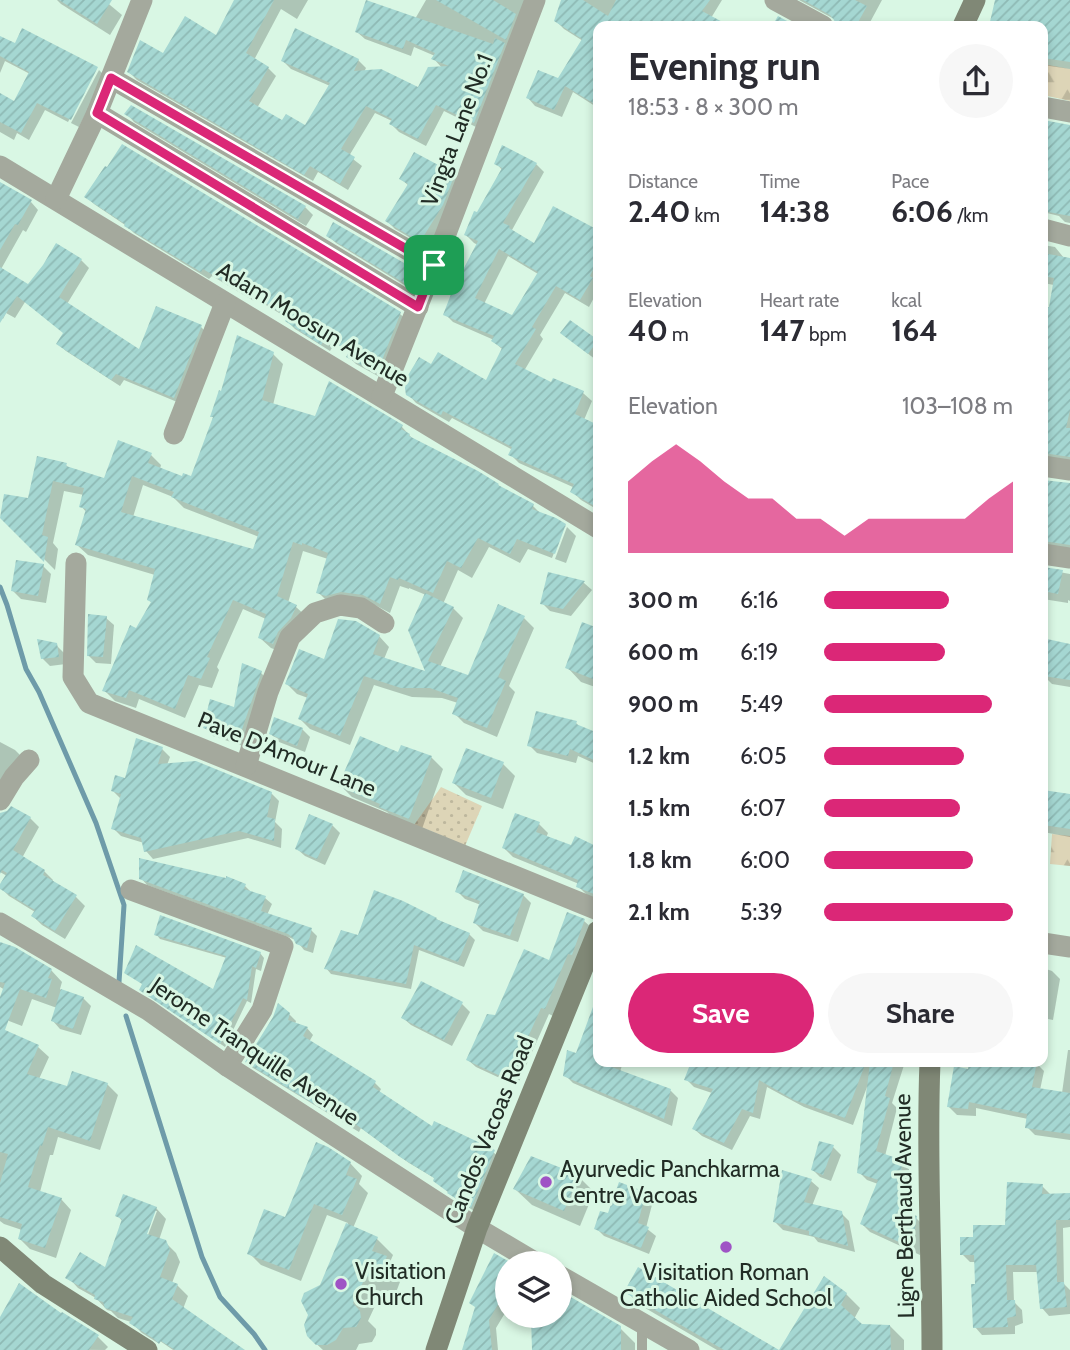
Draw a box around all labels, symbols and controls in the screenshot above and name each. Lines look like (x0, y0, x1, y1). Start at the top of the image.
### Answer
text: Evening run (628, 43, 821, 90)
button: share (939, 44, 1013, 118)
street label: Vingta Lane No.1 (415, 50, 499, 210)
text: 18:53 · 8 × 300 m (628, 93, 798, 121)
text: Distance (628, 170, 698, 193)
text: Time (760, 170, 800, 193)
text: Pace (891, 170, 929, 193)
text: 2.40 (628, 193, 690, 230)
text: 14:38 (760, 193, 830, 230)
text: 6:06 (891, 193, 953, 230)
text: km (690, 204, 720, 227)
text: /km (953, 204, 988, 227)
pin (404, 235, 464, 295)
icon: arrive (415, 246, 453, 284)
street label: Adam Moosun Avenue (212, 256, 414, 393)
text: Elevation (628, 289, 702, 312)
text: Heart rate (760, 289, 839, 312)
text: kcal (891, 289, 922, 312)
text: 40 (628, 312, 668, 349)
text: 147 (760, 312, 805, 349)
text: 164 (891, 312, 938, 349)
text: m (668, 323, 689, 346)
text: bpm (805, 323, 847, 346)
text: Elevation (628, 392, 718, 420)
text: 103–108 m (902, 392, 1013, 420)
text: 300 m (628, 586, 698, 614)
text: 6:16 (740, 586, 778, 614)
text: 600 m (628, 638, 699, 666)
text: 6:19 (740, 638, 778, 666)
text: 900 m (628, 690, 699, 718)
text: 5:49 (740, 690, 784, 718)
street label: Pave D'Amour Lane (194, 705, 380, 803)
text: 1.2 km (628, 742, 690, 770)
text: 6:05 (740, 742, 786, 770)
text: 1.5 km (628, 794, 690, 822)
text: 6:07 (740, 794, 785, 822)
text: 1.8 km (628, 846, 692, 874)
text: 6:00 (740, 846, 790, 874)
text: 2.1 km (628, 898, 690, 926)
text: 5:39 (740, 898, 783, 926)
street label: Jerome Tranquille Avenue (145, 970, 365, 1131)
button: Save (628, 973, 814, 1053)
button: Share (828, 973, 1013, 1053)
street label: Candos Vacoas Road (438, 1032, 540, 1228)
street label: Ligne Berthaud Avenue (888, 1093, 920, 1319)
place label: Ayurvedic Panchkarma Centre Vacoas (560, 1155, 780, 1209)
marker: Ayurvedic Panchkarma Centre Vacoas (538, 1174, 554, 1190)
marker: Visitation Roman Catholic Aided School (718, 1239, 734, 1255)
map controls (495, 1251, 572, 1328)
button: layers (495, 1251, 572, 1328)
place label: Visitation Church (355, 1257, 446, 1311)
place label: Visitation Roman Catholic Aided School (620, 1258, 833, 1312)
marker: Visitation Church (333, 1276, 349, 1292)

